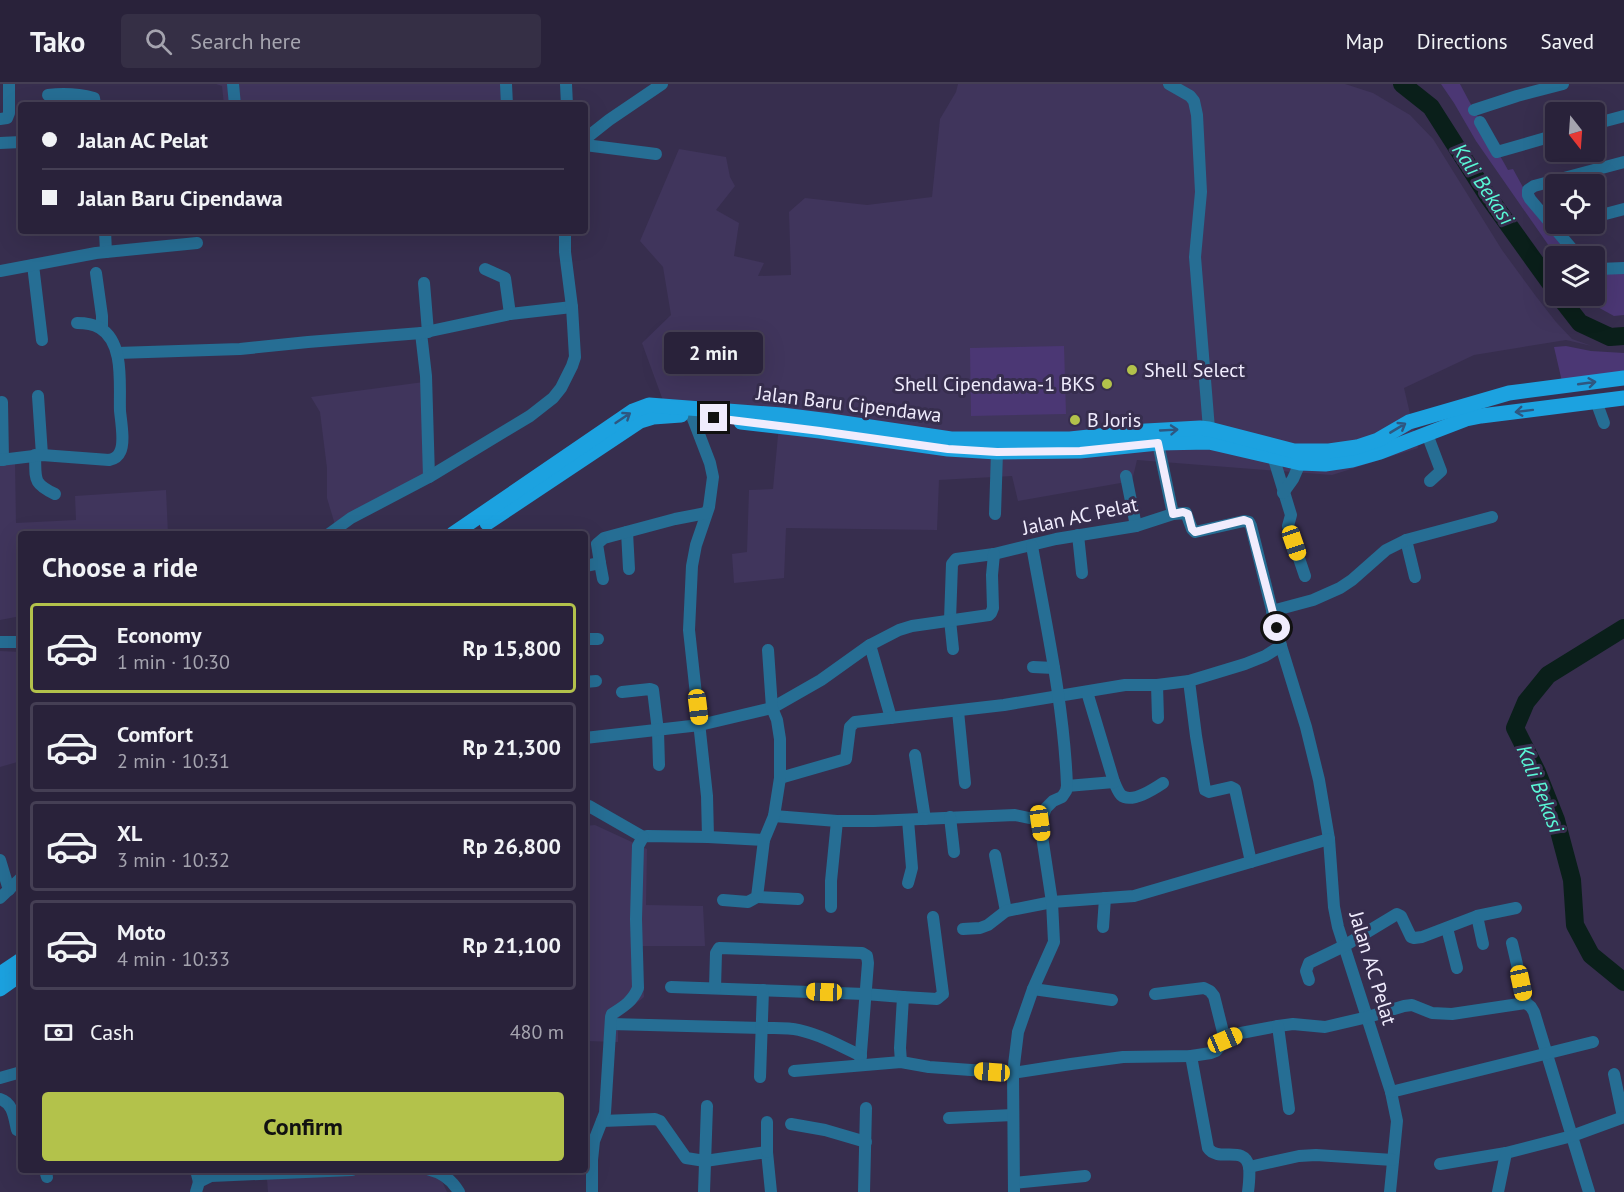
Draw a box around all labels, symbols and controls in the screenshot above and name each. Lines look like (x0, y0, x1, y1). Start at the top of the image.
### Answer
search box (121, 14, 541, 68)
text: Tako (30, 23, 85, 60)
icon: search (142, 25, 175, 58)
text: Search here (190, 27, 301, 55)
text: Map (1345, 28, 1384, 55)
text: Directions (1417, 28, 1508, 55)
text: Saved (1541, 28, 1594, 55)
north arrow (1545, 102, 1605, 162)
map controls (1545, 102, 1605, 306)
text: Jalan AC Pelat (78, 126, 208, 154)
water label: Kali Bekasi (1446, 138, 1521, 230)
button: locate (1545, 174, 1605, 234)
text: Jalan Baru Cipendawa (78, 184, 283, 212)
button: layers (1545, 246, 1605, 306)
callout: 2 min (664, 331, 764, 373)
text: 2 min (689, 340, 738, 366)
place label: Shell Select (1144, 357, 1245, 383)
marker: Shell Select (1125, 363, 1139, 377)
place label: Shell Cipendawa-1 BKS (894, 371, 1095, 397)
marker: Shell Cipendawa-1 BKS (1100, 377, 1114, 391)
one-way arrow (1577, 377, 1596, 388)
street label: Jalan Baru Cipendawa (754, 380, 943, 428)
route end (700, 404, 727, 431)
one-way arrow (1515, 406, 1535, 417)
place label: B Joris (1087, 407, 1141, 433)
one-way arrow (614, 412, 630, 424)
marker: B Joris (1068, 413, 1082, 427)
one-way arrow (1389, 422, 1406, 434)
one-way arrow (1158, 424, 1178, 435)
street label: Jalan AC Pelat (1019, 491, 1140, 541)
car (1280, 523, 1308, 563)
text: Choose a ride (42, 550, 198, 584)
route start (1263, 614, 1290, 641)
icon: car (45, 621, 99, 675)
text: Economy (117, 621, 201, 649)
text: Rp 15,800 (462, 634, 561, 662)
text: 1 min · 10:30 (117, 649, 230, 675)
car (687, 688, 709, 726)
icon: car (45, 720, 99, 774)
text: Comfort (117, 720, 193, 748)
text: Rp 21,300 (462, 733, 561, 761)
water label: Kali Bekasi (1511, 741, 1571, 837)
text: 2 min · 10:31 (117, 748, 230, 774)
car (1029, 804, 1051, 842)
icon: car (45, 819, 99, 873)
text: XL (117, 819, 142, 847)
text: Rp 26,800 (462, 832, 561, 860)
text: 3 min · 10:32 (117, 847, 230, 873)
street label: Jalan AC Pelat (1343, 907, 1403, 1028)
icon: car (45, 918, 99, 972)
text: Moto (117, 918, 166, 946)
text: Rp 21,100 (462, 931, 561, 959)
text: 4 min · 10:33 (117, 946, 230, 972)
car (1508, 964, 1534, 1002)
car (806, 982, 842, 1002)
icon: cash (42, 1016, 75, 1049)
text: Cash (90, 1018, 134, 1046)
text: 480 m (510, 1019, 564, 1045)
car (1205, 1025, 1245, 1055)
car (973, 1062, 1011, 1082)
button: Confirm (42, 1092, 564, 1161)

